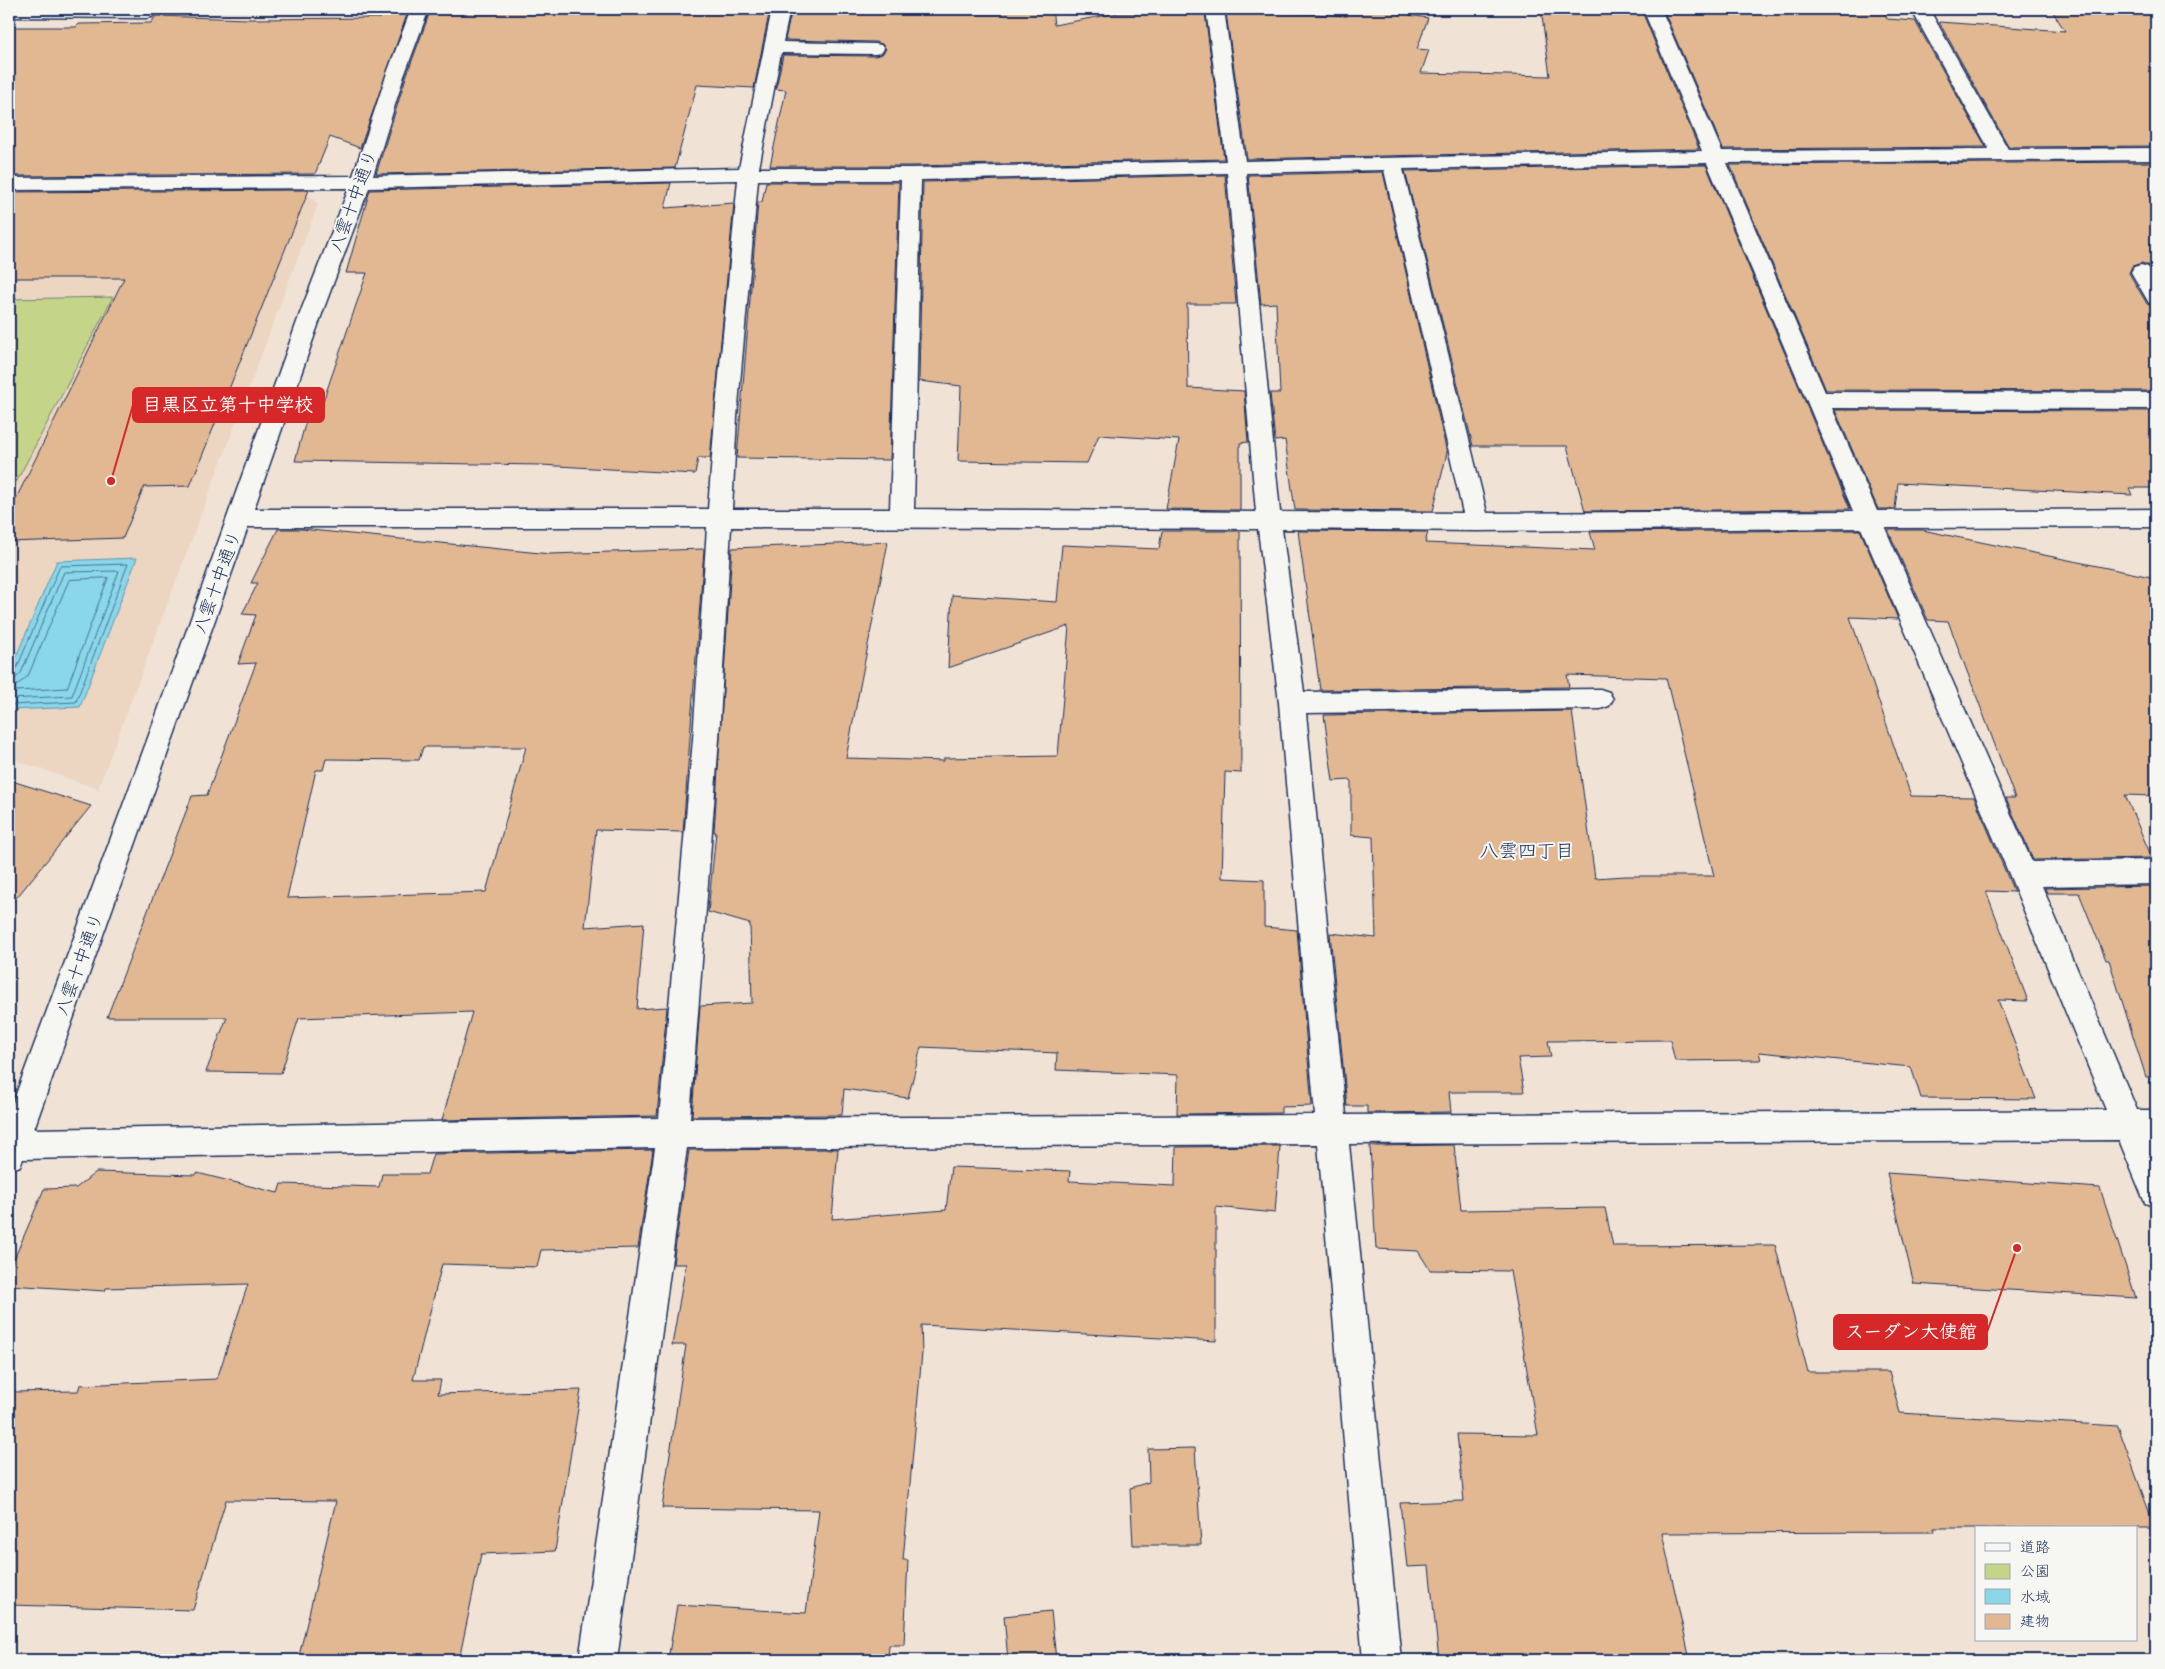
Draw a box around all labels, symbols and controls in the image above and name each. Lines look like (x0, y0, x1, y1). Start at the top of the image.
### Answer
street label: 八雲十中通り (325, 147, 382, 256)
callout: 目黒区立第十中学校 (133, 388, 324, 422)
text: 目黒区立第十中学校 (142, 394, 314, 416)
street label: 八雲十中通り (189, 528, 246, 637)
district label: 八雲四丁目 (1479, 840, 1575, 862)
street label: 八雲十中通り (51, 910, 108, 1019)
callout: スーダン大使館 (1834, 1315, 1987, 1349)
text: スーダン大使館 (1845, 1321, 1977, 1343)
legend (1975, 1526, 2138, 1642)
text: 道路 (2020, 1538, 2050, 1556)
text: 公園 (2020, 1562, 2050, 1580)
text: 水域 (2020, 1588, 2050, 1606)
text: 建物 (2020, 1612, 2050, 1630)

